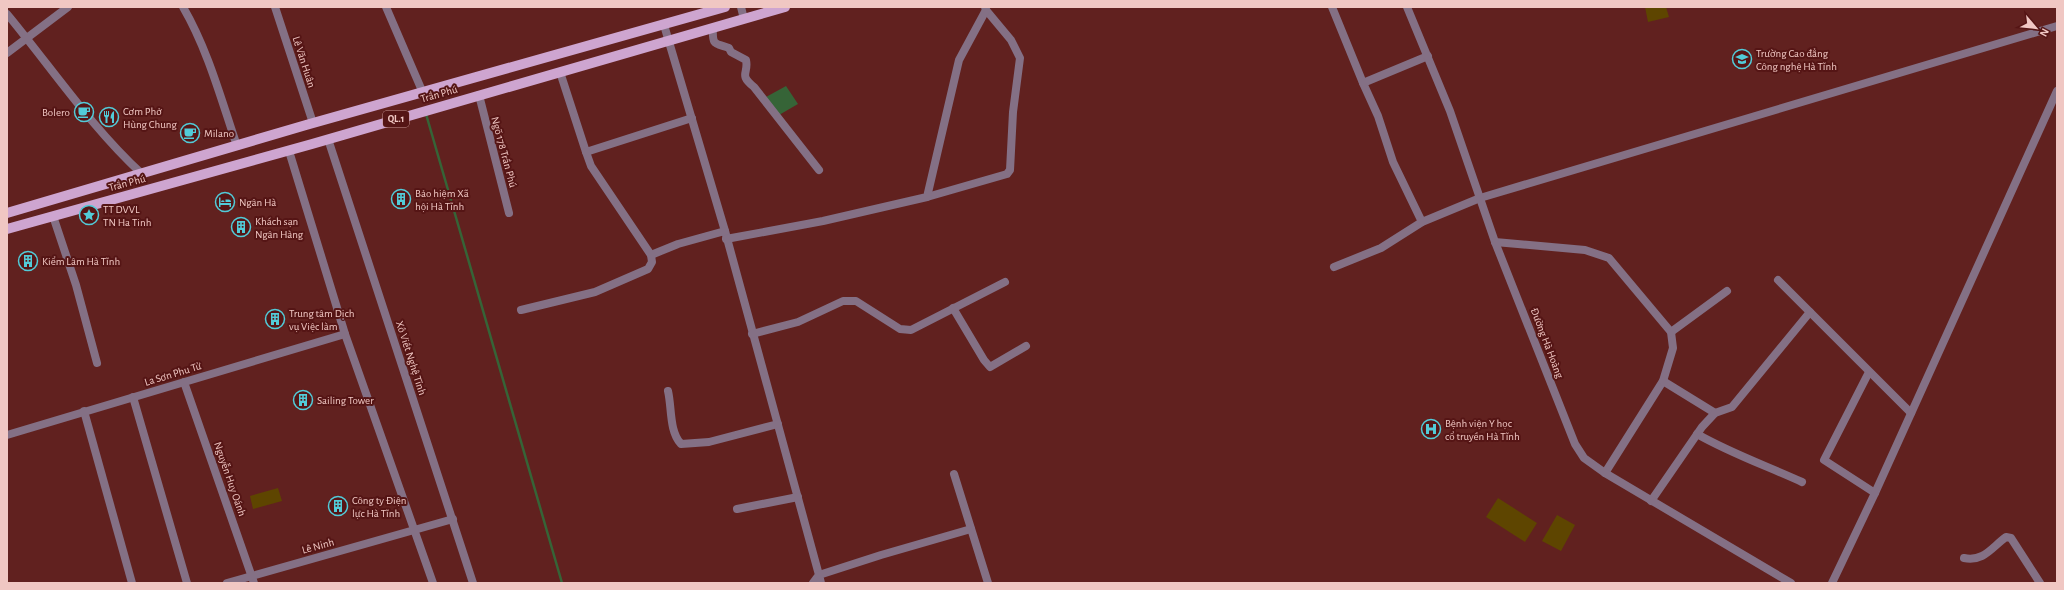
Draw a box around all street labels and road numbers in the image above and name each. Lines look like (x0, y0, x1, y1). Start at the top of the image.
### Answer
street label: Lê Văn Huân (291, 35, 317, 89)
street label: Trần Phú (419, 83, 459, 104)
road number: QL.1 (383, 111, 409, 127)
street label: Ngõ 178 Trần Phú (489, 115, 519, 189)
street label: Trần Phú (107, 173, 147, 193)
street label: Đường Hà Hoàng (1529, 306, 1566, 380)
street label: Xô Viết Nghệ Tĩnh (394, 319, 428, 397)
street label: La Sơn Phu Tử (143, 360, 203, 388)
street label: Nguyễn Huy Oánh (212, 440, 248, 518)
street label: Lê Ninh (301, 536, 335, 556)

